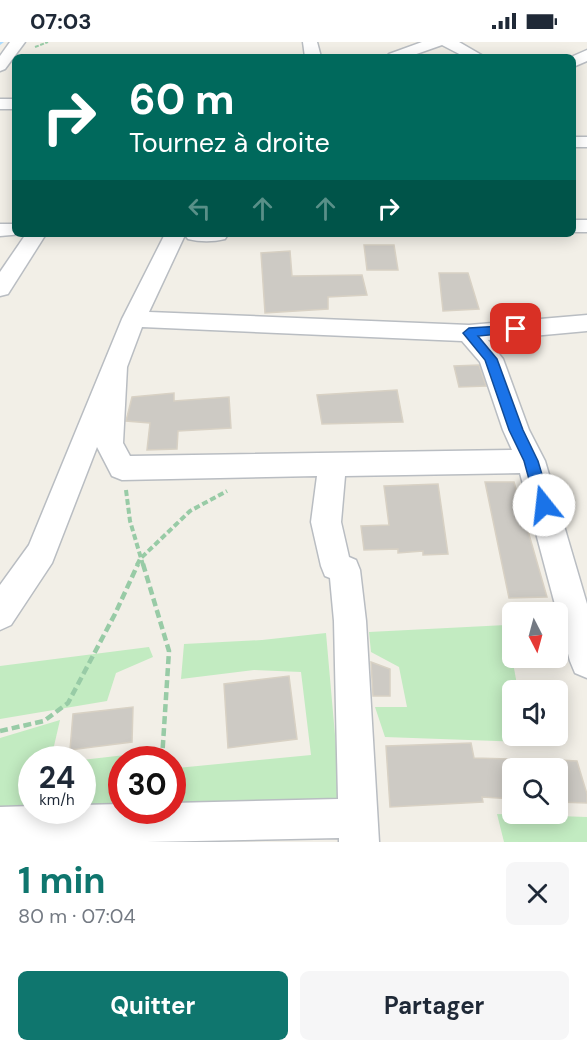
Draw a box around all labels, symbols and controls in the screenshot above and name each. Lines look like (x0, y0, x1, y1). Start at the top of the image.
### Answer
text: 07:03 (30, 7, 92, 36)
text: 60 m (129, 72, 235, 127)
icon: right (30, 78, 108, 156)
text: Tournez à droite (129, 125, 330, 160)
icon: left (183, 192, 216, 225)
icon: ahead (246, 192, 279, 225)
icon: ahead (309, 192, 342, 225)
icon: right (372, 192, 405, 225)
pin (490, 303, 541, 354)
icon: arrive (499, 312, 532, 345)
position arrow (512, 473, 576, 537)
north arrow (502, 602, 568, 668)
map controls (502, 602, 568, 824)
button: sound (502, 680, 568, 746)
speed limit sign: 30 (108, 746, 186, 824)
text: 24 (39, 758, 75, 797)
button: search (502, 758, 568, 824)
text: km/h (39, 790, 75, 810)
text: 1 min (18, 857, 106, 904)
button: close (506, 862, 569, 925)
text: 80 m · 07:04 (18, 903, 136, 929)
button: Quitter (18, 971, 288, 1040)
button: Partager (300, 971, 569, 1040)

